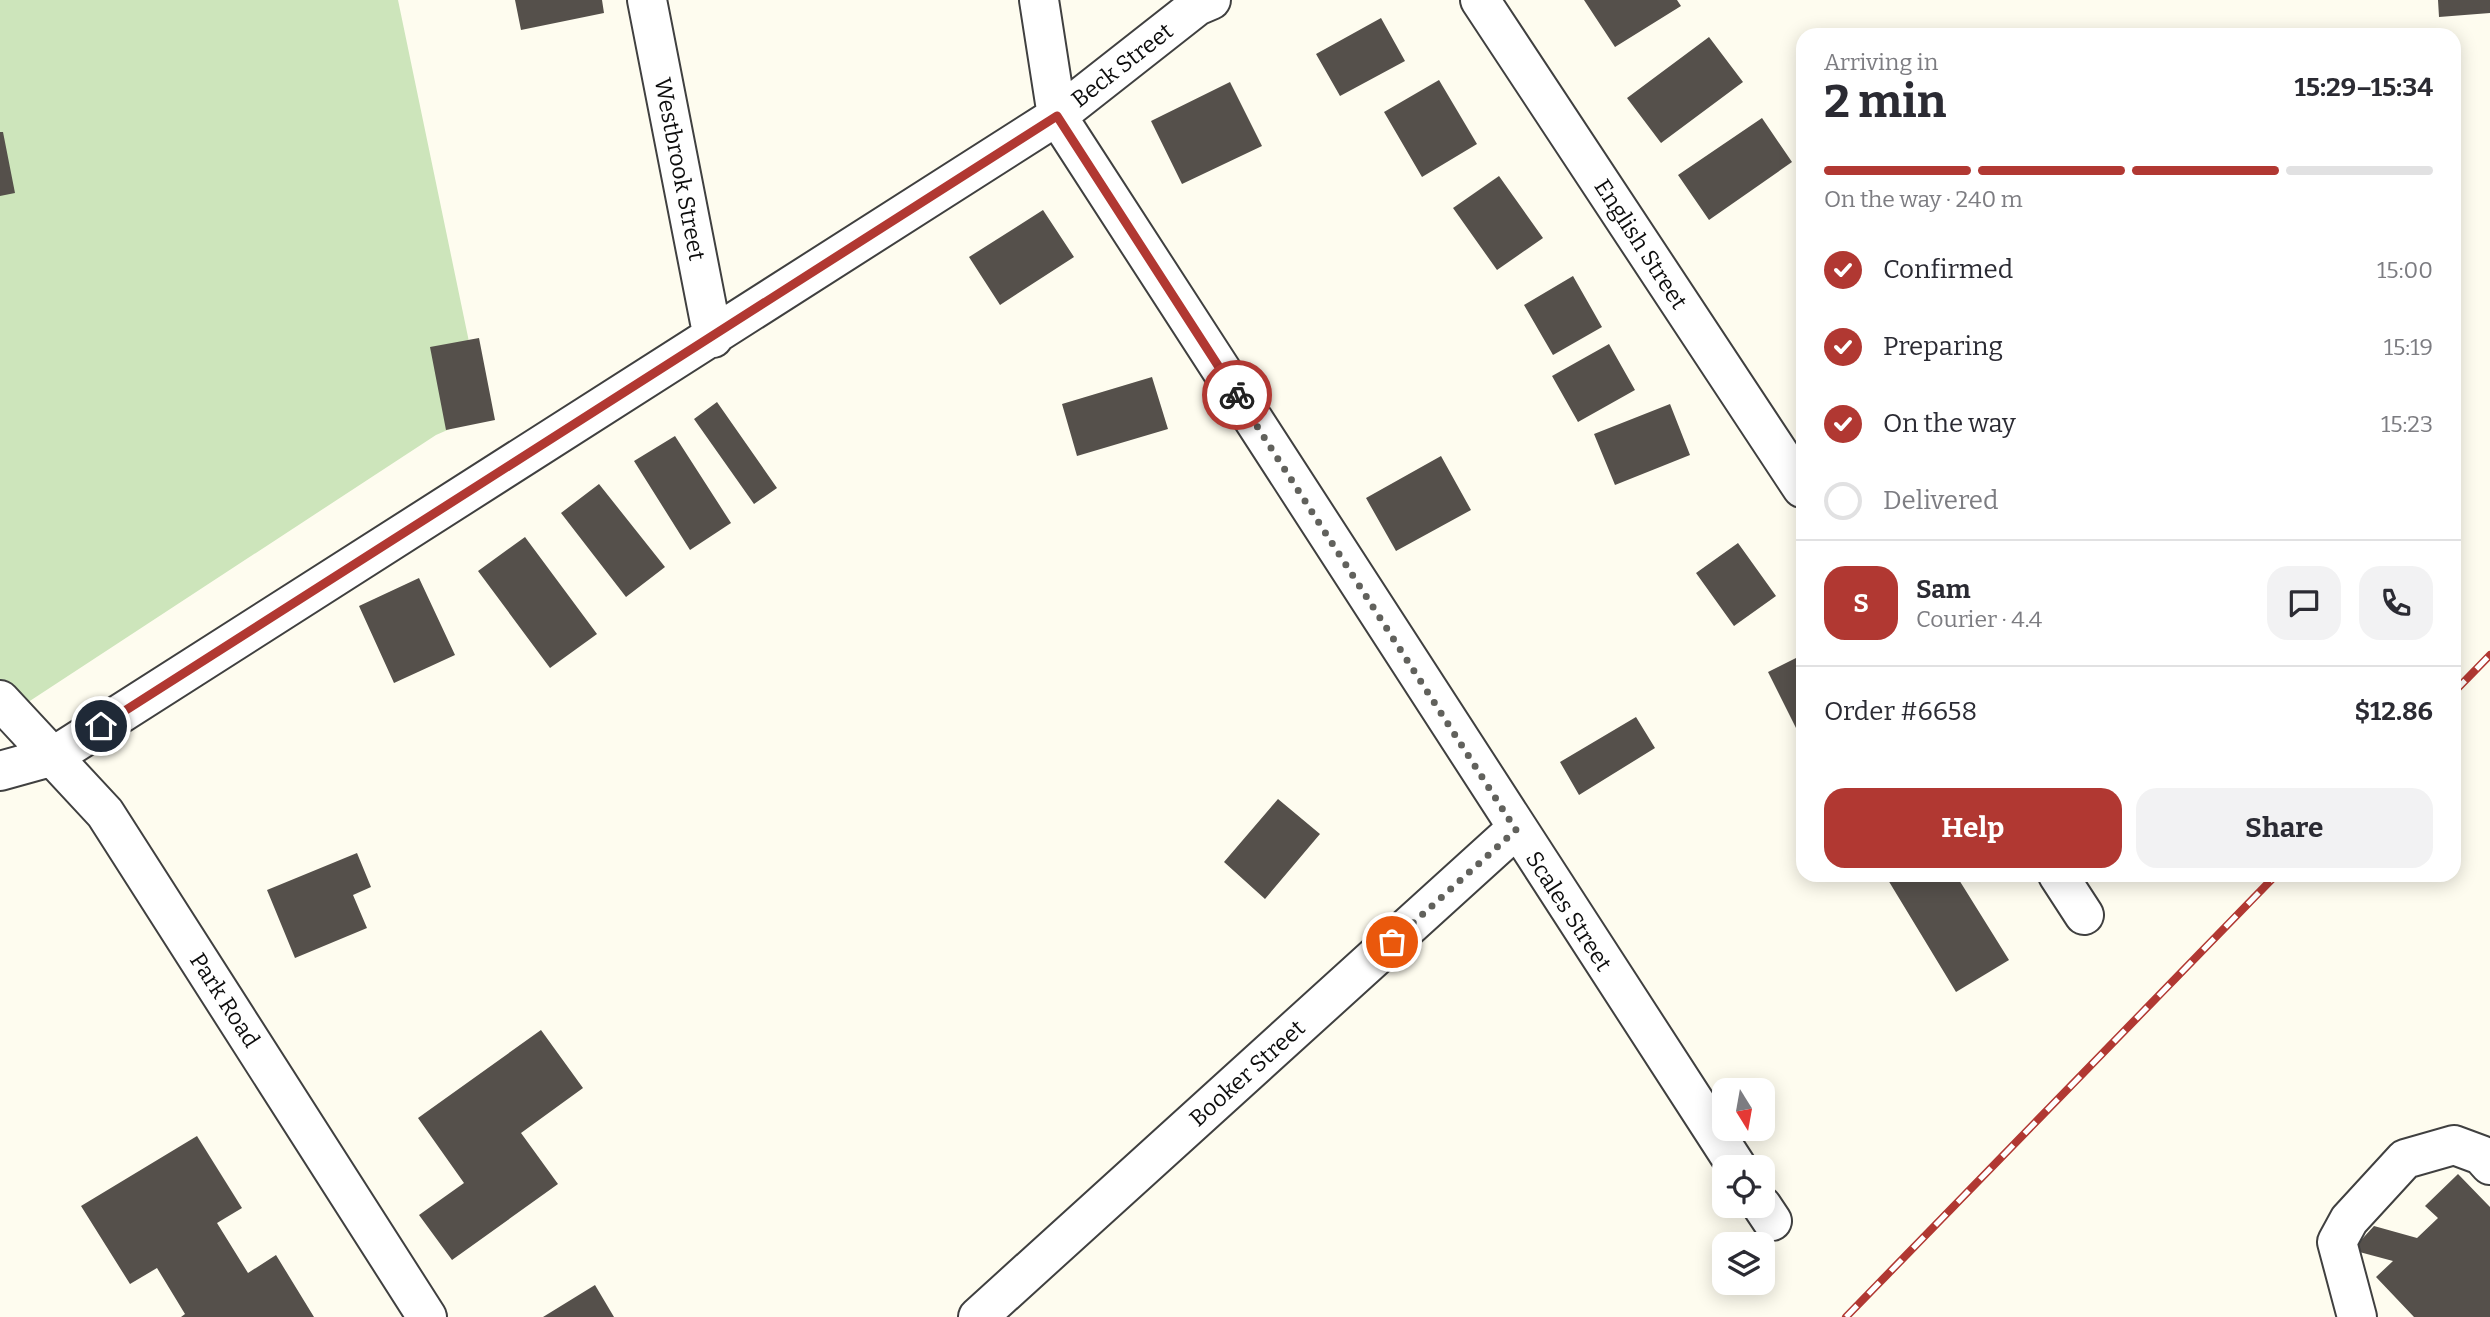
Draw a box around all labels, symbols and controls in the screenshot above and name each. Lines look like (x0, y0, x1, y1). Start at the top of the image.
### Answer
street label: Beck Street (1066, 17, 1178, 113)
text: Arriving in (1824, 48, 1938, 76)
text: 15:29–15:34 (2295, 72, 2433, 103)
text: 2 min (1824, 74, 1946, 129)
street label: Westbrook Street (649, 75, 711, 263)
street label: English Street (1589, 174, 1693, 314)
text: On the way · 240 m (1824, 185, 2023, 213)
icon: check (1824, 251, 1862, 289)
text: Confirmed (1883, 254, 2013, 285)
text: 15:00 (2377, 256, 2433, 284)
icon: check (1824, 328, 1862, 366)
text: Preparing (1883, 331, 2003, 362)
text: 15:19 (2384, 333, 2433, 361)
courier (1202, 360, 1272, 430)
icon: bike (1218, 376, 1256, 414)
icon: check (1824, 405, 1862, 443)
text: On the way (1883, 408, 2016, 439)
text: 15:23 (2381, 410, 2433, 438)
text: Delivered (1883, 485, 1998, 516)
button: chat (2267, 566, 2341, 640)
button: phone (2359, 566, 2433, 640)
text: Sam (1916, 574, 1971, 605)
text: S (1853, 588, 1869, 619)
text: Courier · 4.4 (1916, 605, 2042, 633)
pin (71, 696, 131, 756)
text: Order #6658 (1824, 696, 1977, 727)
text: $12.86 (2354, 696, 2433, 727)
icon: home (82, 707, 120, 745)
button: Help (1824, 788, 2122, 868)
button: Share (2136, 788, 2433, 868)
street label: Scales Street (1520, 846, 1618, 976)
pin (1362, 912, 1422, 972)
icon: bag (1373, 923, 1411, 961)
street label: Park Road (184, 947, 266, 1053)
street label: Booker Street (1184, 1014, 1310, 1132)
north arrow (1712, 1078, 1774, 1141)
map controls (1712, 1078, 1775, 1295)
button: locate (1712, 1155, 1775, 1218)
button: layers (1712, 1232, 1775, 1295)

